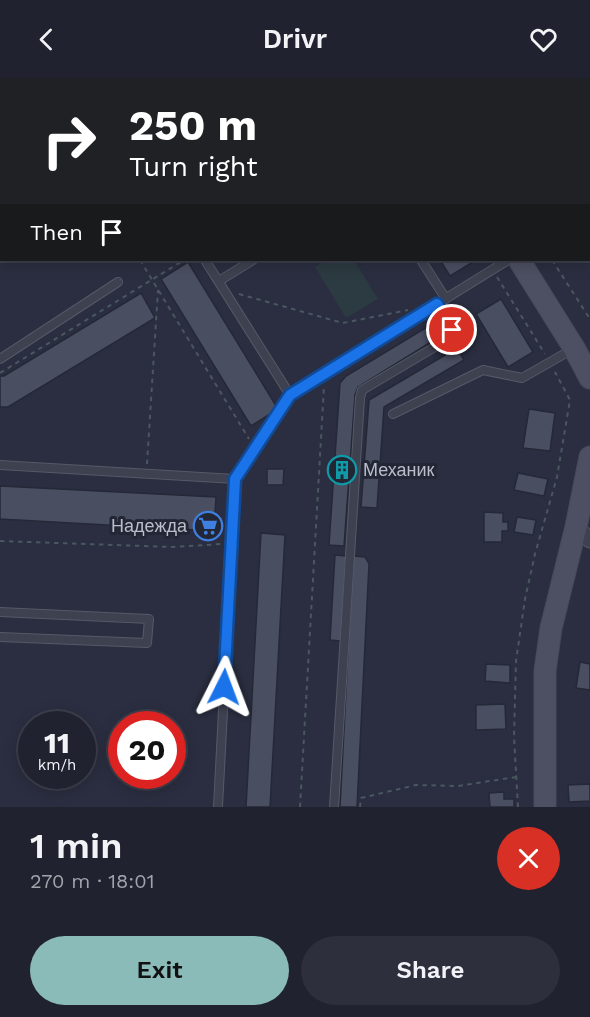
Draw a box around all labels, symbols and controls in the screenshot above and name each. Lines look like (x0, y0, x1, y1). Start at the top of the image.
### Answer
icon: back (30, 23, 63, 56)
text: Drivr (263, 23, 327, 55)
icon: heart (527, 23, 560, 56)
text: 250 m (129, 101, 257, 150)
icon: right (30, 102, 108, 180)
text: Turn right (129, 151, 258, 183)
icon: arrive (95, 216, 128, 249)
text: Then (30, 220, 83, 245)
pin (426, 304, 477, 355)
icon: arrive (435, 313, 468, 346)
building icon: Механик (326, 454, 358, 486)
place label: Механик (363, 459, 435, 480)
supermarket icon: Надежда (192, 510, 224, 542)
place label: Надежда (111, 515, 188, 536)
position arrow (192, 655, 256, 719)
speed limit sign: 20 (108, 711, 186, 789)
text: 11 (44, 725, 70, 760)
text: km/h (38, 756, 76, 774)
text: 1 min (30, 825, 122, 867)
button: close (497, 827, 560, 890)
text: 270 m · 18:01 (30, 869, 154, 893)
button: Exit (30, 936, 289, 1005)
button: Share (301, 936, 560, 1005)

